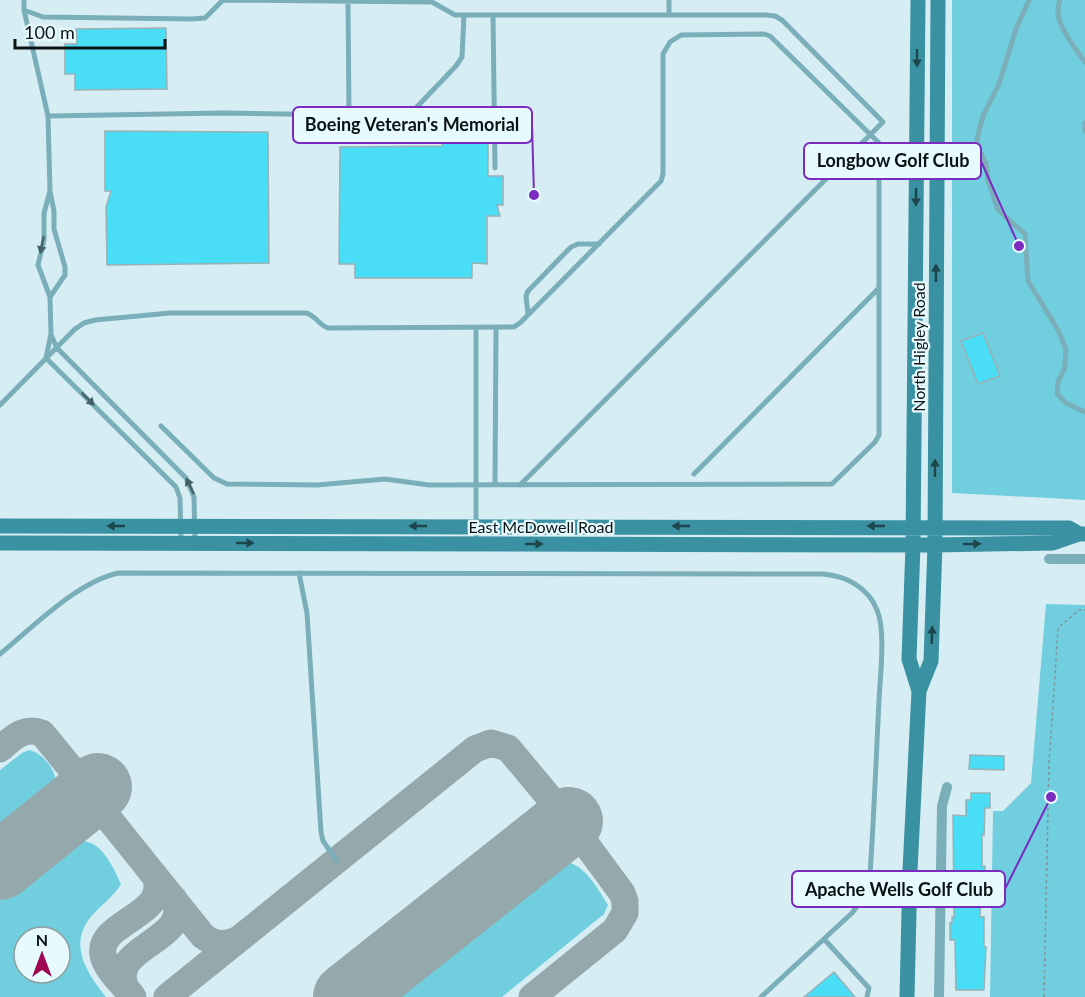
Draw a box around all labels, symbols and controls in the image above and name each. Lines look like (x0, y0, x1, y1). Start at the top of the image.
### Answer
scale bar (15, 12, 165, 50)
text: 100 m (24, 21, 75, 43)
one-way arrow (912, 49, 922, 68)
callout: Boeing Veteran's Memorial (293, 107, 532, 143)
text: Boeing Veteran's Memorial (305, 113, 519, 135)
callout: Longbow Golf Club (804, 143, 981, 179)
text: Longbow Golf Club (817, 149, 969, 171)
one-way arrow (911, 188, 921, 207)
one-way arrow (37, 235, 46, 254)
one-way arrow (931, 263, 941, 282)
street label: North Higley Road (909, 282, 928, 412)
one-way arrow (80, 392, 94, 406)
one-way arrow (930, 458, 940, 477)
one-way arrow (185, 477, 195, 495)
street label: East McDowell Road (468, 517, 614, 536)
one-way arrow (106, 521, 125, 531)
one-way arrow (408, 521, 427, 531)
one-way arrow (672, 521, 691, 531)
one-way arrow (867, 521, 886, 531)
one-way arrow (236, 538, 255, 548)
one-way arrow (525, 539, 544, 549)
one-way arrow (962, 540, 981, 549)
one-way arrow (927, 626, 937, 645)
callout: Apache Wells Golf Club (792, 871, 1005, 907)
text: Apache Wells Golf Club (804, 878, 993, 900)
north arrow (12, 925, 72, 985)
text: N (36, 930, 48, 949)

